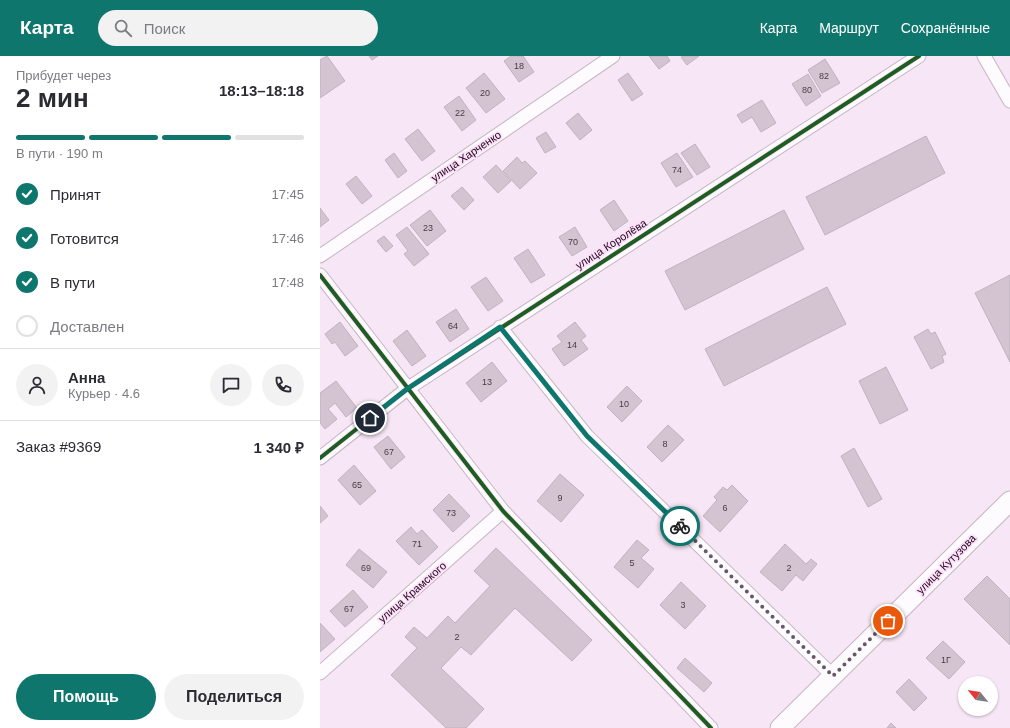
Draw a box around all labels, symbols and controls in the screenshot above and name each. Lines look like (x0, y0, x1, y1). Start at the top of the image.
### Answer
search box (98, 10, 378, 46)
text: Карта (20, 17, 74, 38)
icon: search (112, 17, 134, 39)
text: Поиск (144, 20, 185, 37)
text: Карта (760, 20, 797, 36)
text: Маршрут (819, 20, 879, 36)
text: Сохранённые (901, 20, 990, 36)
house number: 18 (514, 61, 524, 71)
text: Прибудет через (16, 68, 111, 83)
house number: 82 (819, 71, 829, 81)
text: 18:13–18:18 (219, 82, 304, 99)
text: 2 мин (16, 83, 89, 113)
house number: 80 (802, 85, 812, 95)
house number: 20 (480, 88, 490, 98)
house number: 22 (455, 108, 465, 118)
street label: улица Харченко (429, 128, 503, 184)
text: В пути · 190 m (16, 146, 103, 161)
house number: 74 (672, 165, 682, 175)
icon: check (16, 183, 38, 205)
text: Принят (50, 186, 101, 203)
text: 17:45 (271, 187, 304, 202)
street label: улица Королёва (573, 216, 649, 271)
house number: 23 (423, 223, 433, 233)
icon: check (16, 227, 38, 249)
text: Готовится (50, 230, 119, 247)
text: 17:46 (271, 231, 304, 246)
house number: 70 (568, 237, 578, 247)
icon: check (16, 271, 38, 293)
text: В пути (50, 274, 95, 291)
text: 17:48 (271, 275, 304, 290)
text: Доставлен (50, 318, 124, 335)
house number: 64 (448, 321, 458, 331)
house number: 14 (567, 340, 577, 350)
button: person (16, 364, 58, 406)
button: chat (210, 364, 252, 406)
button: phone (262, 364, 304, 406)
text: Анна (68, 369, 105, 386)
house number: 13 (482, 377, 492, 387)
text: Курьер · 4.6 (68, 386, 140, 401)
house number: 10 (619, 399, 629, 409)
pin (353, 401, 387, 435)
icon: home (359, 407, 381, 429)
text: Заказ #9369 (16, 438, 101, 455)
text: 1 340 ₽ (254, 439, 304, 456)
house number: 8 (662, 439, 668, 449)
house number: 67 (384, 447, 394, 457)
house number: 65 (352, 480, 362, 490)
house number: 9 (557, 493, 563, 503)
house number: 6 (722, 503, 728, 513)
courier (660, 506, 700, 546)
house number: 73 (446, 508, 456, 518)
icon: bike (669, 515, 691, 537)
street label: улица Кутузова (914, 531, 979, 596)
house number: 71 (412, 539, 422, 549)
house number: 5 (629, 558, 635, 568)
street label: улица Крамского (376, 559, 448, 625)
house number: 69 (361, 563, 371, 573)
house number: 2 (786, 563, 792, 573)
house number: 3 (680, 600, 686, 610)
house number: 67 (344, 604, 354, 614)
pin (871, 604, 905, 638)
icon: bag (877, 610, 899, 632)
house number: 2 (454, 632, 460, 642)
house number: 1Г (941, 655, 951, 665)
button: Помощь (16, 674, 156, 720)
button: Поделиться (164, 674, 304, 720)
north arrow (958, 676, 998, 716)
map controls (958, 676, 998, 716)

